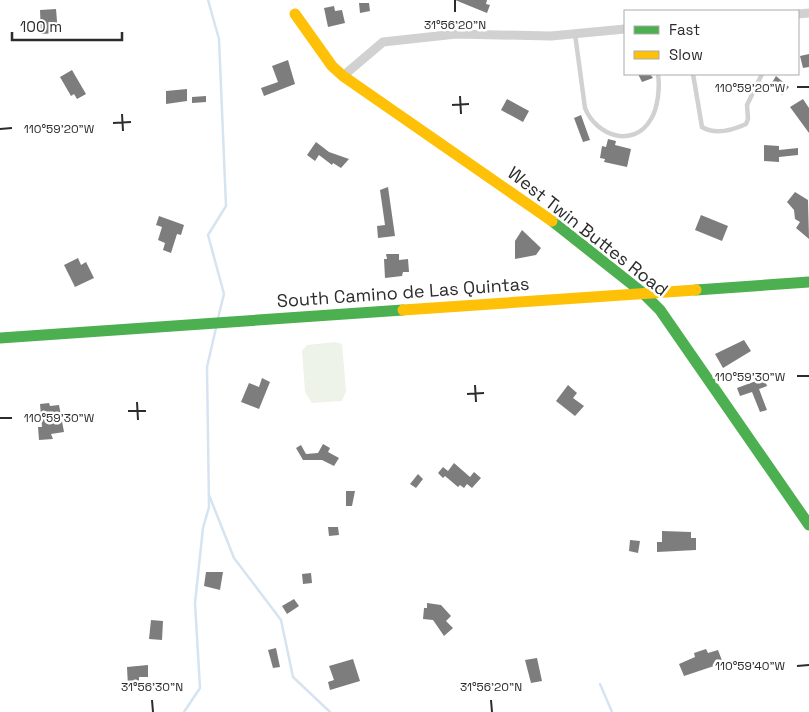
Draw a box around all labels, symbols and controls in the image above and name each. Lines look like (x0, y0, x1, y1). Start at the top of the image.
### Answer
scale bar (12, 10, 122, 42)
legend (624, 10, 799, 75)
text: 100 m (20, 17, 62, 36)
text: 31°56'20"N (424, 17, 486, 33)
text: Fast (669, 20, 700, 39)
text: Slow (669, 45, 703, 64)
text: 110°59'20"W (715, 80, 786, 96)
text: 110°59'20"W (24, 121, 95, 137)
street label: West Twin Buttes Road (503, 161, 673, 301)
street label: South Camino de Las Quintas (276, 272, 530, 312)
text: 110°59'30"W (715, 369, 786, 385)
text: 110°59'30"W (24, 410, 95, 426)
text: 110°59'40"W (715, 658, 786, 674)
text: 31°56'30"N (121, 679, 183, 695)
text: 31°56'20"N (460, 679, 522, 695)

